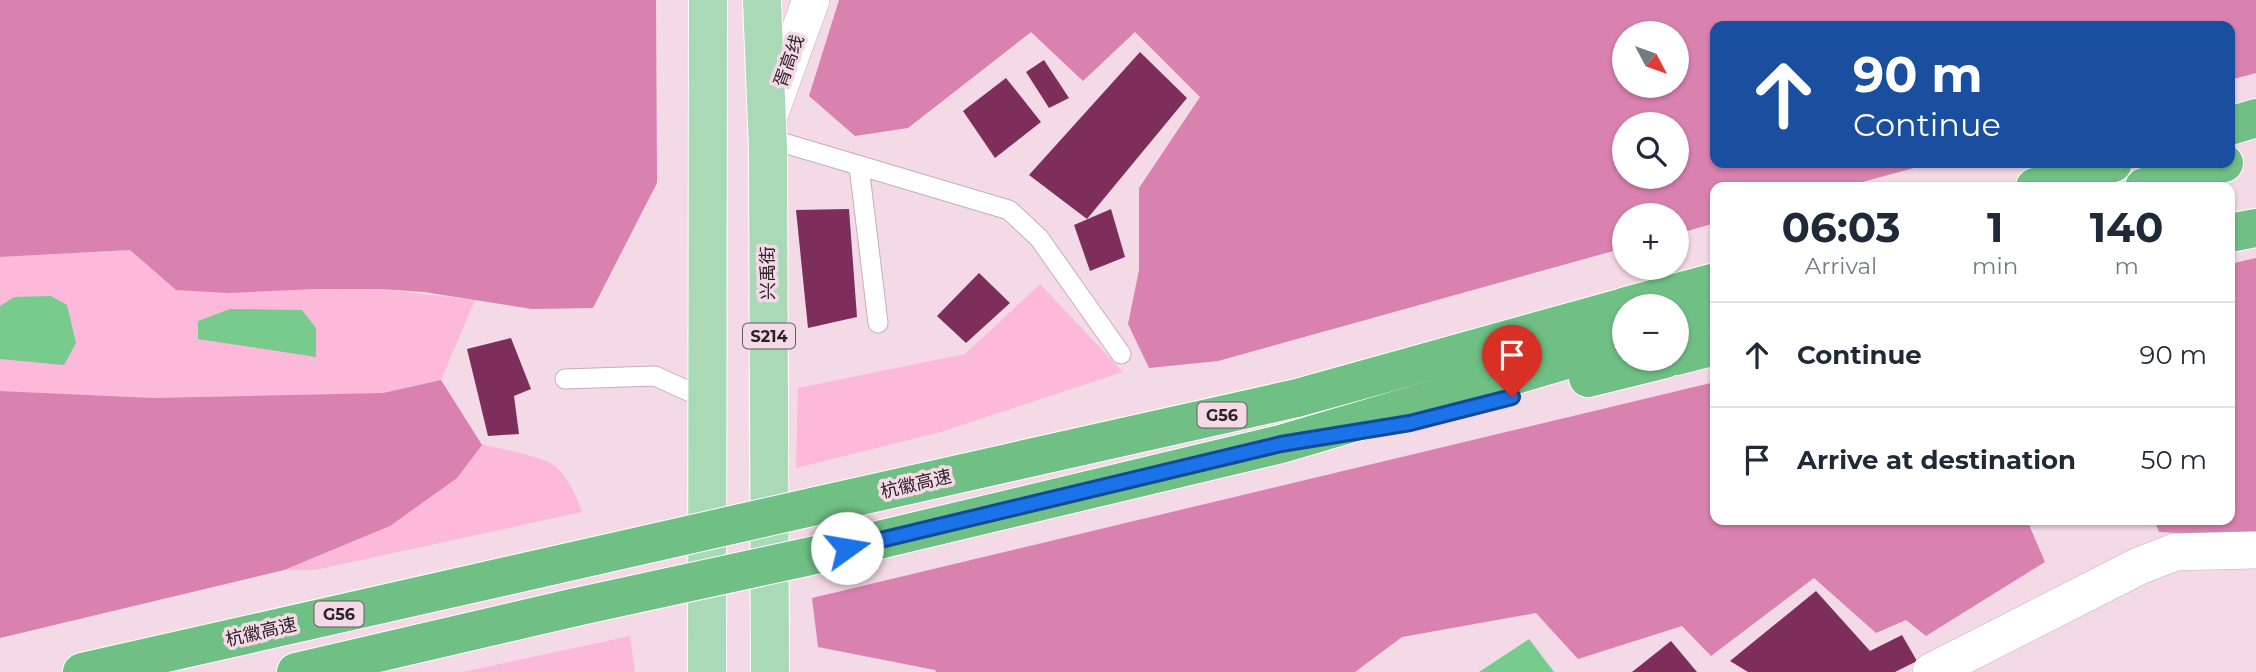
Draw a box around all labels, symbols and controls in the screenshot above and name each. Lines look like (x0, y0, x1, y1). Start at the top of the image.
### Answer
north arrow (1612, 21, 1689, 98)
map controls (1612, 21, 1689, 371)
street label: 胥高线 (769, 32, 809, 90)
text: 90 m (1853, 45, 1983, 104)
icon: ahead (1738, 49, 1829, 140)
text: Continue (1853, 105, 2001, 144)
button: search (1612, 112, 1689, 189)
text: 06:03 (1781, 201, 1901, 253)
text: 1 (1987, 201, 2003, 253)
text: 140 (2090, 201, 2164, 253)
button: + (1612, 203, 1689, 280)
street label: 兴禹街 (757, 246, 779, 300)
text: Arrival (1805, 252, 1877, 280)
text: min (1972, 252, 2018, 280)
text: m (2114, 252, 2139, 280)
button: − (1612, 294, 1689, 371)
road number: S214 (743, 324, 795, 348)
pin (1482, 325, 1542, 397)
icon: arrive (1493, 336, 1531, 374)
icon: ahead (1738, 336, 1776, 374)
text: Continue (1797, 339, 1922, 371)
text: 90 m (2140, 339, 2207, 371)
road number: G56 (1198, 402, 1246, 428)
icon: arrive (1738, 441, 1776, 479)
text: Arrive at destination (1797, 444, 2076, 476)
text: 50 m (2141, 444, 2207, 476)
street label: 杭徽高速 (878, 465, 954, 503)
position arrow (810, 511, 884, 585)
road number: G56 (314, 601, 364, 626)
street label: 杭徽高速 (223, 613, 299, 651)

